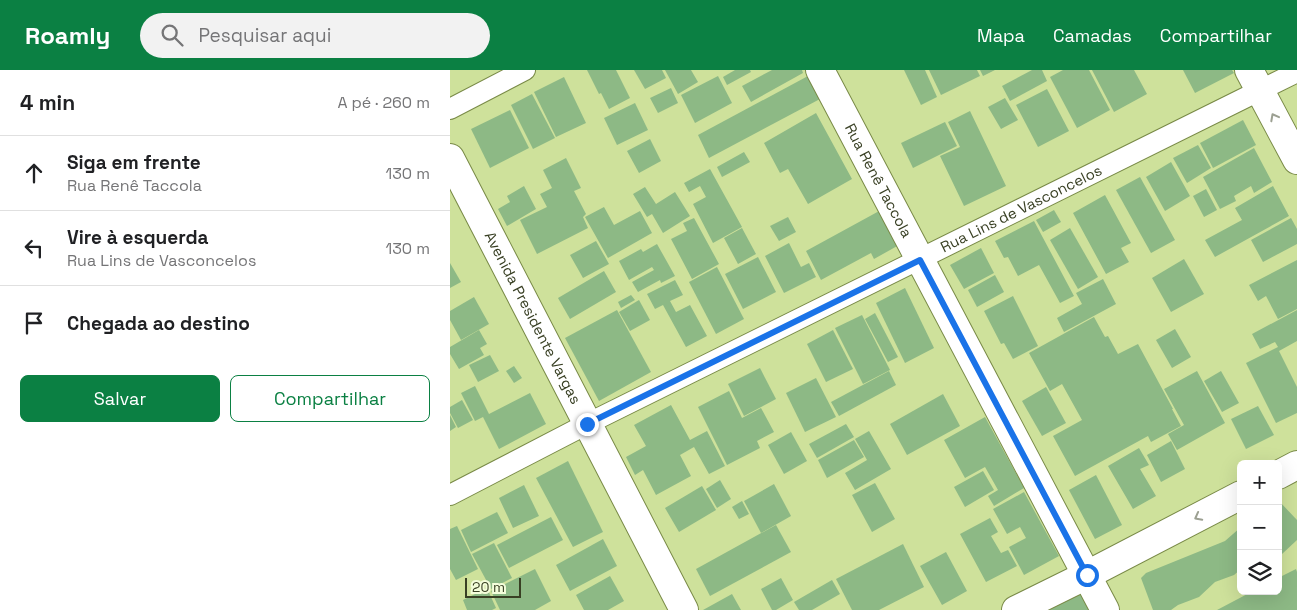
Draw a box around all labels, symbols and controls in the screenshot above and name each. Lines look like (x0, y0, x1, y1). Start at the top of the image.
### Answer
search box (140, 13, 490, 58)
text: Roamly (25, 20, 110, 51)
icon: search (158, 21, 186, 49)
text: Pesquisar aqui (198, 23, 331, 48)
text: Mapa (977, 24, 1025, 47)
text: Camadas (1053, 24, 1132, 47)
text: Compartilhar (1160, 24, 1272, 47)
text: 4 min (20, 89, 75, 116)
text: A pé · 260 m (337, 92, 430, 113)
one-way arrow (1270, 113, 1280, 122)
street label: Rua Renê Taccola (841, 120, 917, 241)
text: Siga em frente (67, 150, 201, 175)
icon: ahead (20, 159, 48, 187)
street label: Rua Lins de Vasconcelos (937, 160, 1105, 256)
text: 130 m (386, 163, 430, 184)
text: Rua Renê Taccola (67, 175, 202, 196)
text: Vire à esquerda (67, 225, 209, 250)
street label: Avenida Presidente Vargas (481, 228, 586, 407)
icon: left (20, 234, 48, 262)
text: 130 m (386, 238, 430, 259)
text: Rua Lins de Vasconcelos (67, 250, 256, 271)
icon: arrive (20, 309, 48, 337)
text: Chegada ao destino (67, 311, 250, 336)
button: Salvar (20, 375, 220, 422)
button: Compartilhar (230, 375, 430, 422)
route end (576, 413, 599, 436)
map controls (1237, 460, 1282, 595)
button: + (1237, 460, 1282, 505)
button: − (1237, 505, 1282, 550)
one-way arrow (1194, 511, 1203, 521)
button: layers (1237, 550, 1282, 595)
route start (1076, 564, 1099, 587)
scale bar (465, 575, 521, 598)
text: 20 m (472, 578, 505, 596)

